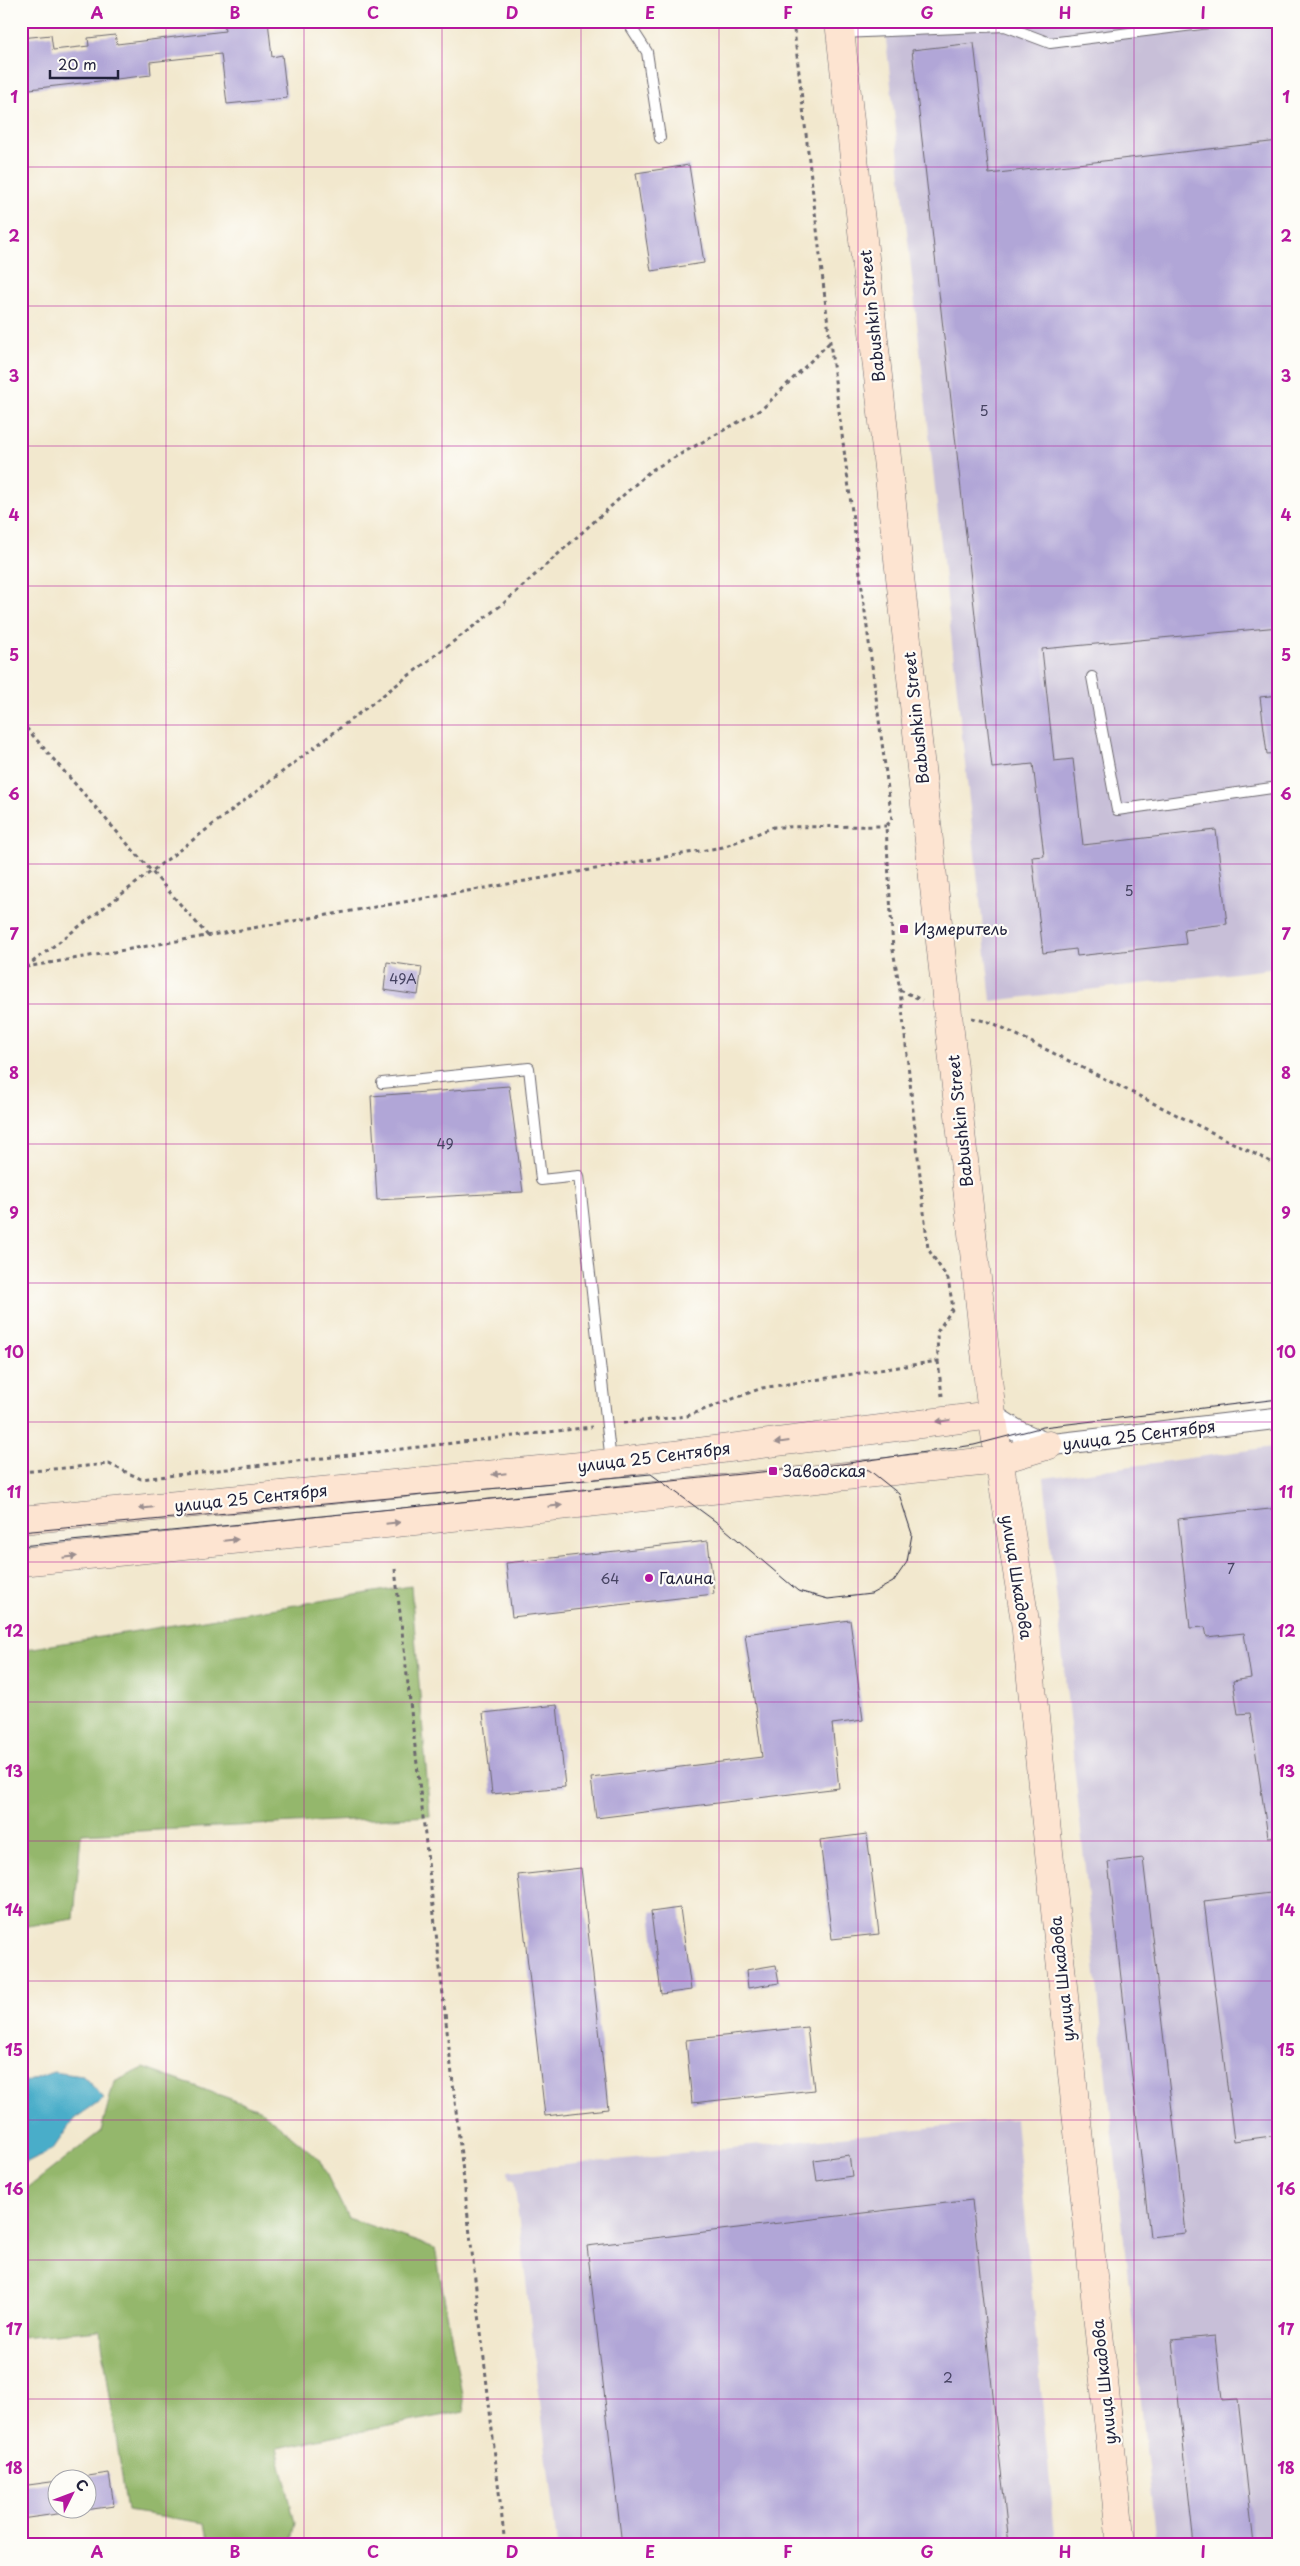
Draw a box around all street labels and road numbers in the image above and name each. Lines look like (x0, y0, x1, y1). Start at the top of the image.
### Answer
street label: Babushkin Street (852, 248, 890, 383)
street label: Babushkin Street (896, 650, 934, 785)
street label: Babushkin Street (940, 1053, 978, 1188)
street label: улица 25 Сентября (1061, 1413, 1217, 1455)
street label: улица 25 Сентября (576, 1435, 732, 1477)
street label: улица 25 Сентября (173, 1477, 329, 1517)
street label: улица Шкадова (996, 1513, 1040, 1641)
street label: улица Шкадова (1042, 1915, 1080, 2043)
street label: улица Шкадова (1084, 2318, 1122, 2446)

